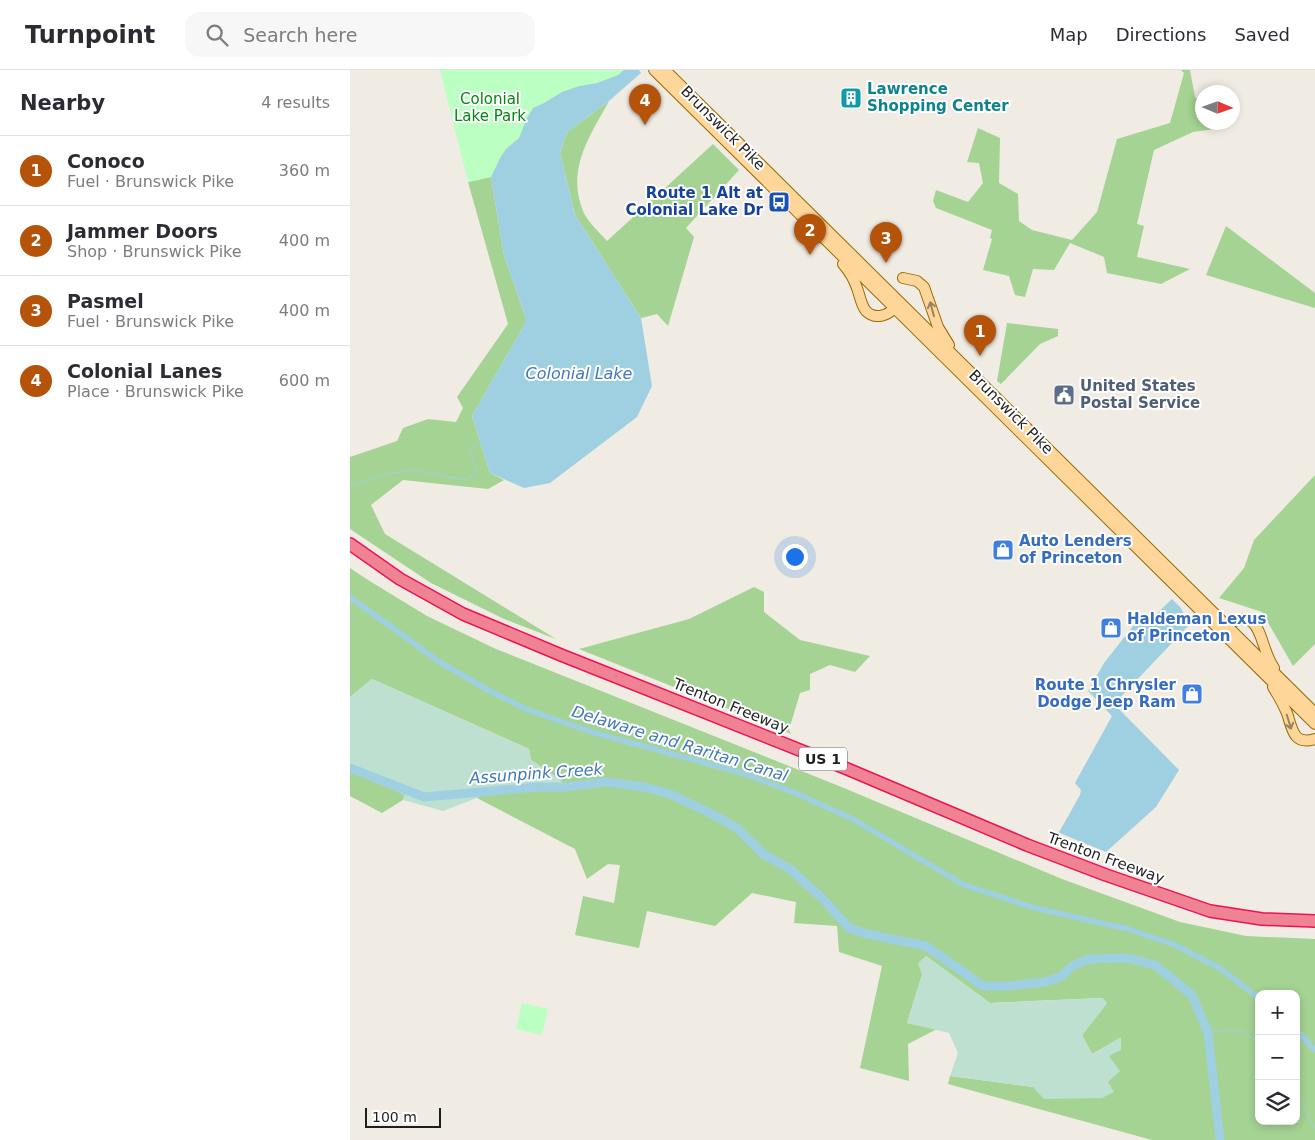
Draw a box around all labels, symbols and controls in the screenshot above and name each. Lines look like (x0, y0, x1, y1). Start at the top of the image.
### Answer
search box (185, 12, 535, 57)
text: Turnpoint (25, 21, 155, 49)
icon: search (203, 21, 231, 49)
text: Search here (243, 24, 357, 46)
text: Map (1050, 24, 1088, 45)
text: Directions (1116, 24, 1206, 45)
text: Saved (1234, 24, 1290, 45)
place label: Lawrence Shopping Center (867, 80, 1009, 115)
street label: Brunswick Pike (677, 82, 769, 174)
pin: 4 (629, 84, 661, 125)
north arrow (1195, 85, 1240, 130)
building icon: Lawrence Shopping Center (839, 86, 863, 110)
park label: Colonial Lake Park (454, 90, 526, 125)
text: Nearby (20, 91, 105, 115)
text: 4 results (261, 93, 330, 112)
text: Conoco (67, 150, 145, 172)
text: 1 (30, 161, 42, 180)
text: 360 m (279, 161, 330, 180)
text: Fuel · Brunswick Pike (67, 172, 234, 191)
place label: Route 1 Alt at Colonial Lake Dr (625, 184, 764, 219)
bus stop icon: Route 1 Alt at Colonial Lake Dr (767, 190, 791, 214)
pin: 2 (794, 214, 826, 255)
text: Jammer Doors (67, 220, 218, 242)
pin: 3 (870, 222, 902, 263)
text: 2 (30, 231, 42, 250)
text: 400 m (279, 231, 330, 250)
text: Shop · Brunswick Pike (67, 242, 242, 261)
text: Pasmel (67, 290, 144, 312)
text: 3 (30, 301, 42, 320)
text: 400 m (279, 301, 330, 320)
one-way arrow (926, 301, 936, 317)
text: Fuel · Brunswick Pike (67, 312, 234, 331)
pin: 1 (964, 315, 996, 356)
text: Colonial Lanes (67, 360, 222, 382)
water label: Colonial Lake (526, 364, 633, 383)
street label: Brunswick Pike (965, 366, 1057, 458)
text: 4 (30, 371, 42, 390)
text: 600 m (279, 371, 330, 390)
place label: United States Postal Service (1080, 377, 1200, 412)
text: Place · Brunswick Pike (67, 382, 244, 401)
public building icon: United States Postal Service (1052, 383, 1076, 407)
place label: Auto Lenders of Princeton (1019, 532, 1132, 567)
shop icon: Auto Lenders of Princeton (991, 538, 1015, 562)
your location (782, 544, 808, 570)
place label: Haldeman Lexus of Princeton (1127, 610, 1266, 645)
shop icon: Haldeman Lexus of Princeton (1099, 616, 1123, 640)
street label: Trenton Freeway (670, 674, 792, 737)
place label: Route 1 Chrysler Dodge Jeep Ram (1035, 676, 1177, 711)
shop icon: Route 1 Chrysler Dodge Jeep Ram (1180, 682, 1204, 706)
water label: Delaware and Raritan Canal (570, 702, 791, 786)
one-way arrow (1285, 713, 1295, 729)
road number: US 1 (799, 748, 847, 771)
water label: Assunpink Creek (468, 759, 604, 788)
street label: Trenton Freeway (1044, 828, 1167, 888)
map controls (1255, 990, 1300, 1125)
button: + (1255, 990, 1300, 1035)
button: − (1255, 1035, 1300, 1080)
button: layers (1255, 1080, 1300, 1125)
scale bar (365, 1105, 441, 1128)
text: 100 m (372, 1109, 417, 1125)

